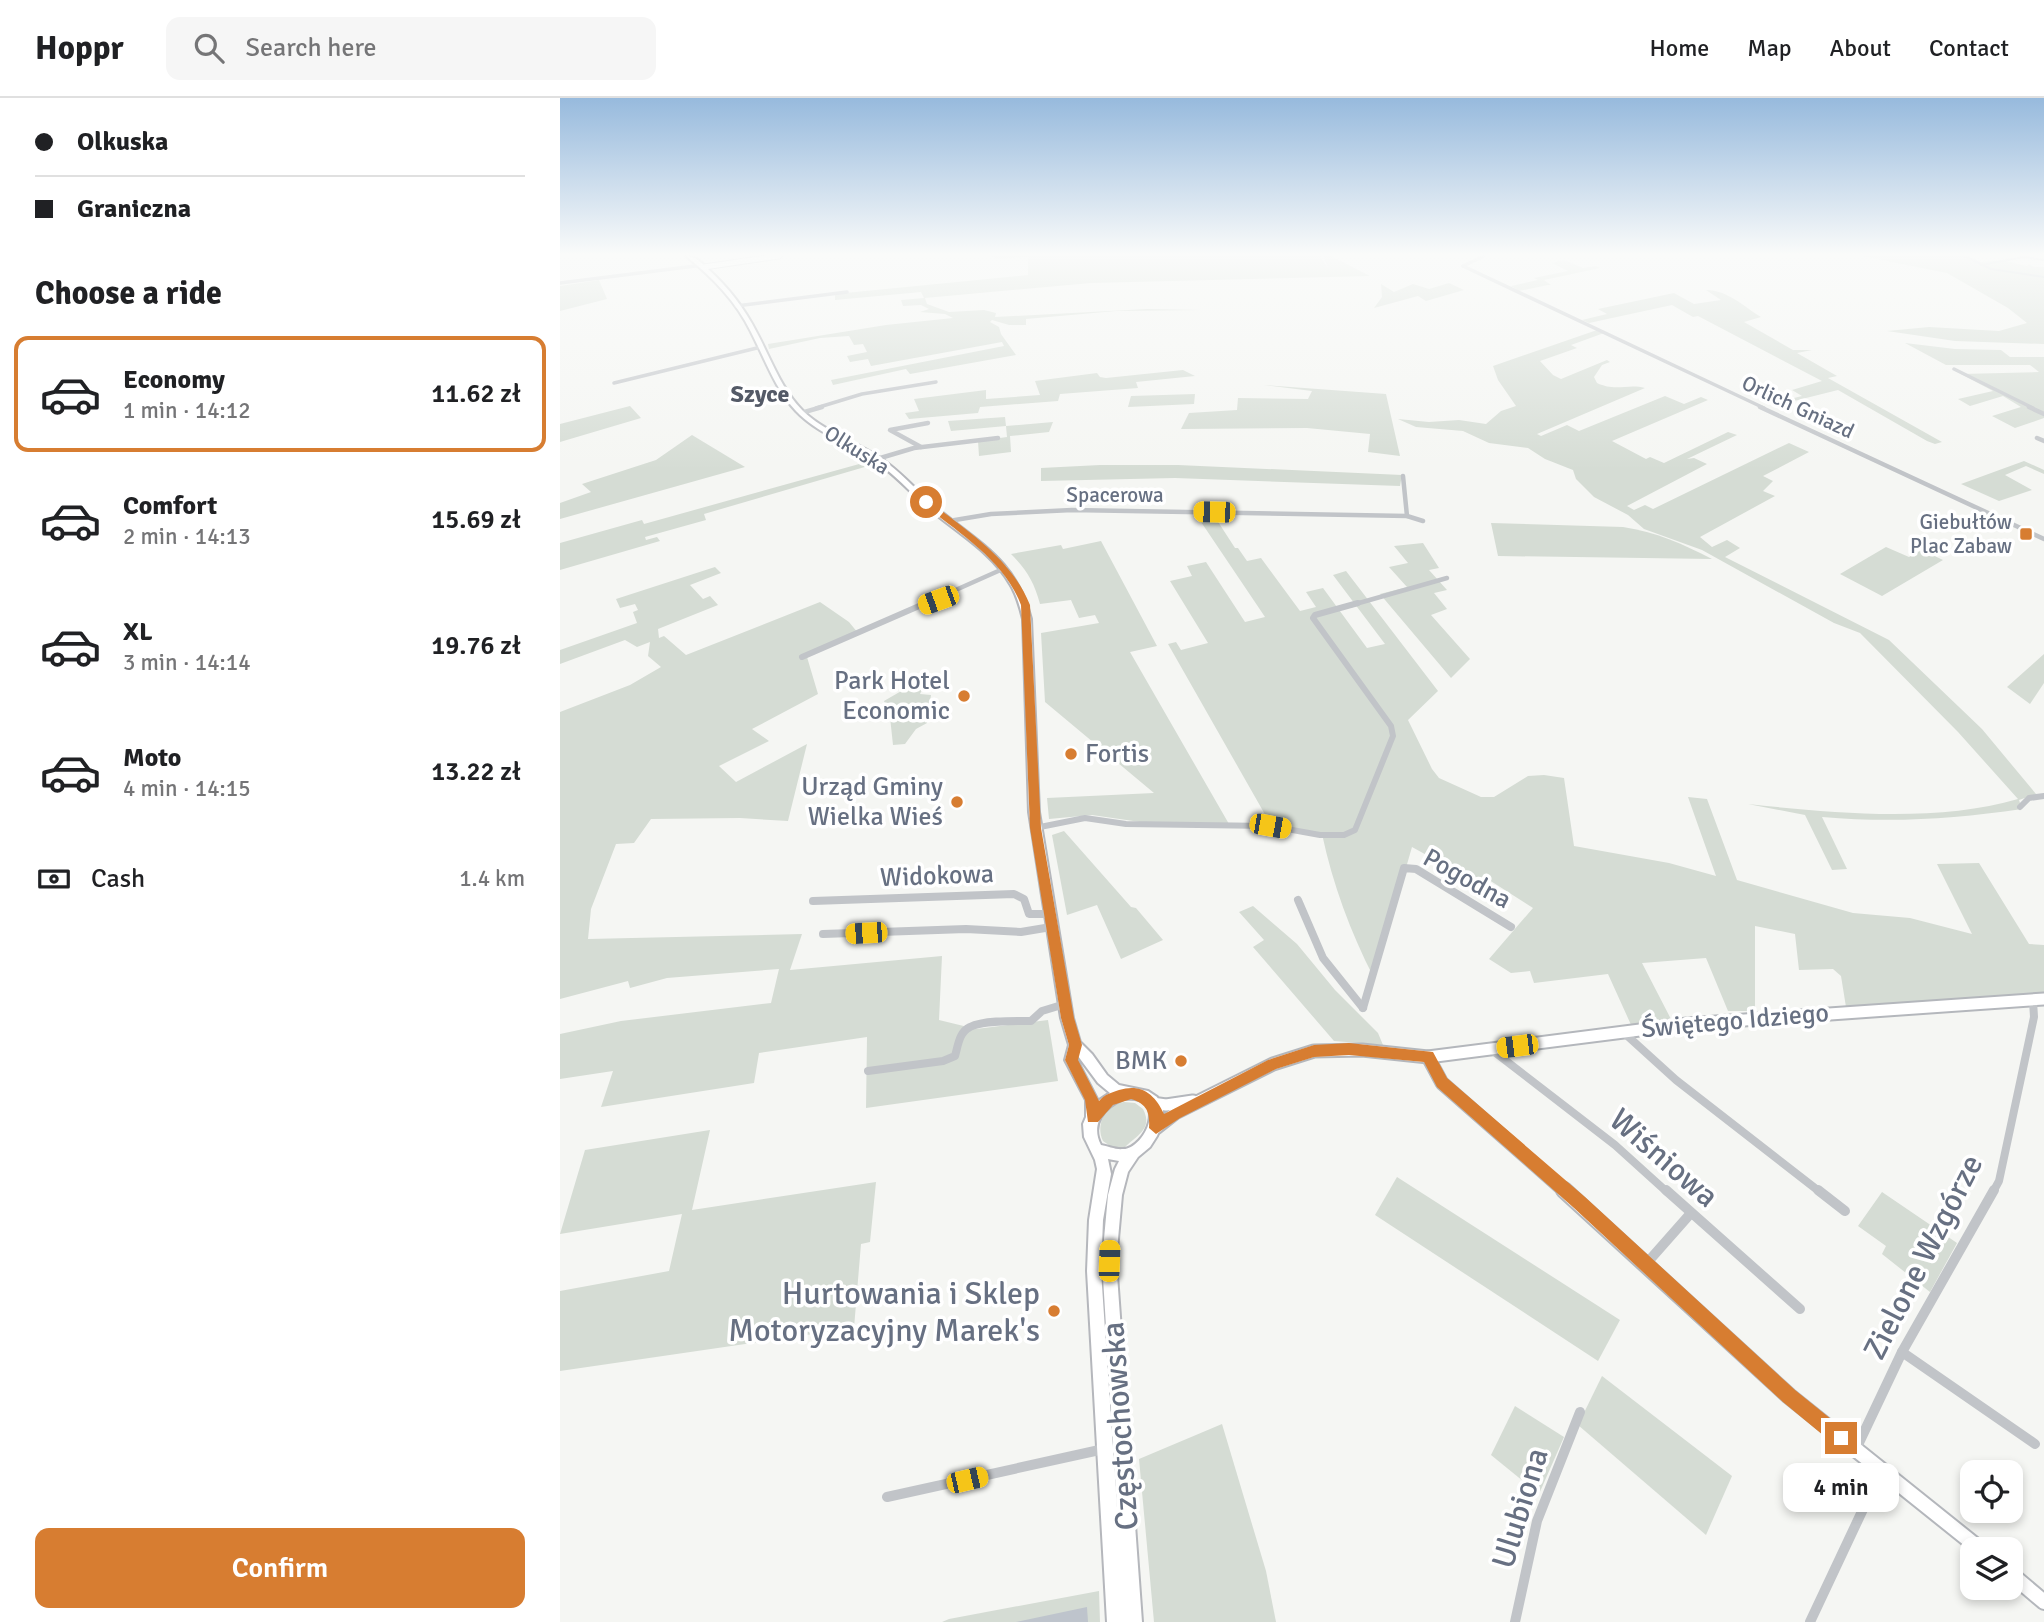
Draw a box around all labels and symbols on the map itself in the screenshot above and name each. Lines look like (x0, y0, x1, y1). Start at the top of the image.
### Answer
street label: Orlich Gniazd (1738, 370, 1858, 444)
district label: Szyce (731, 379, 790, 409)
street label: Olkuska (820, 420, 894, 480)
street label: Spacerowa (1066, 482, 1164, 508)
route start (910, 486, 942, 518)
car (1193, 501, 1236, 523)
place label: Giebułtów Plac Zabaw (1910, 509, 2012, 559)
marker: Giebułtów Plac Zabaw (2018, 526, 2034, 542)
car (915, 583, 962, 617)
place label: Park Hotel Economic (834, 665, 950, 727)
marker: Park Hotel Economic (956, 688, 972, 704)
place label: Fortis (1085, 738, 1149, 770)
marker: Fortis (1063, 746, 1079, 762)
place label: Urząd Gminy Wielka Wieś (801, 771, 943, 833)
marker: Urząd Gminy Wielka Wieś (949, 794, 965, 810)
car (1248, 812, 1293, 840)
street label: Pogodna (1417, 842, 1517, 916)
street label: Widokowa (879, 858, 995, 894)
car (845, 921, 888, 945)
street label: Świętego Idziego (1640, 997, 1830, 1045)
car (1495, 1033, 1540, 1059)
place label: BMK (1115, 1045, 1167, 1077)
marker: BMK (1173, 1053, 1189, 1069)
street label: Wiśniowa (1602, 1100, 1726, 1216)
street label: Zielone Wzgórze (1855, 1148, 1991, 1366)
car (1098, 1240, 1121, 1282)
place label: Hurtowania i Sklep Motoryzacyjny Marek's (728, 1274, 1040, 1350)
marker: Hurtowania i Sklep Motoryzacyjny Marek's (1046, 1303, 1062, 1319)
street label: Częstochowska (1093, 1320, 1147, 1532)
route end (1825, 1422, 1857, 1454)
street label: Ulubiona (1483, 1443, 1557, 1573)
callout: 4 min (1783, 1462, 1899, 1512)
car (945, 1465, 990, 1495)

